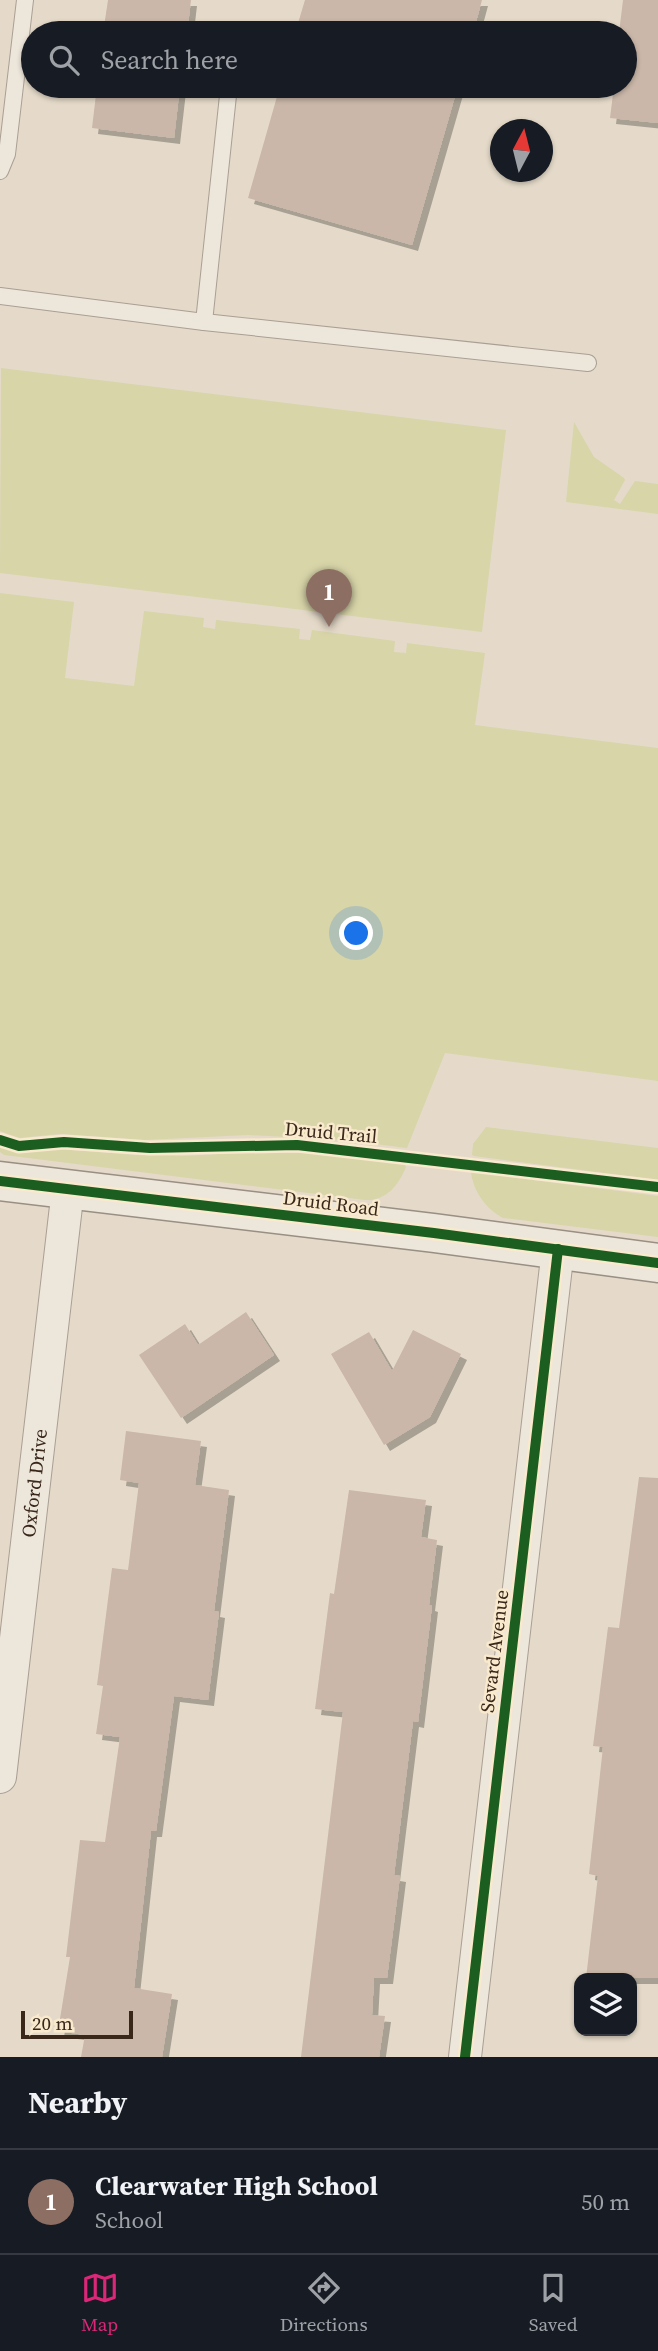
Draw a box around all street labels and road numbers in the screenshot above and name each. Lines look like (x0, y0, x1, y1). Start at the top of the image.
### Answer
street label: Druid Trail (284, 1115, 379, 1149)
street label: Druid Road (282, 1184, 381, 1222)
street label: Oxford Drive (15, 1427, 53, 1539)
street label: Sevard Avenue (474, 1588, 514, 1714)

